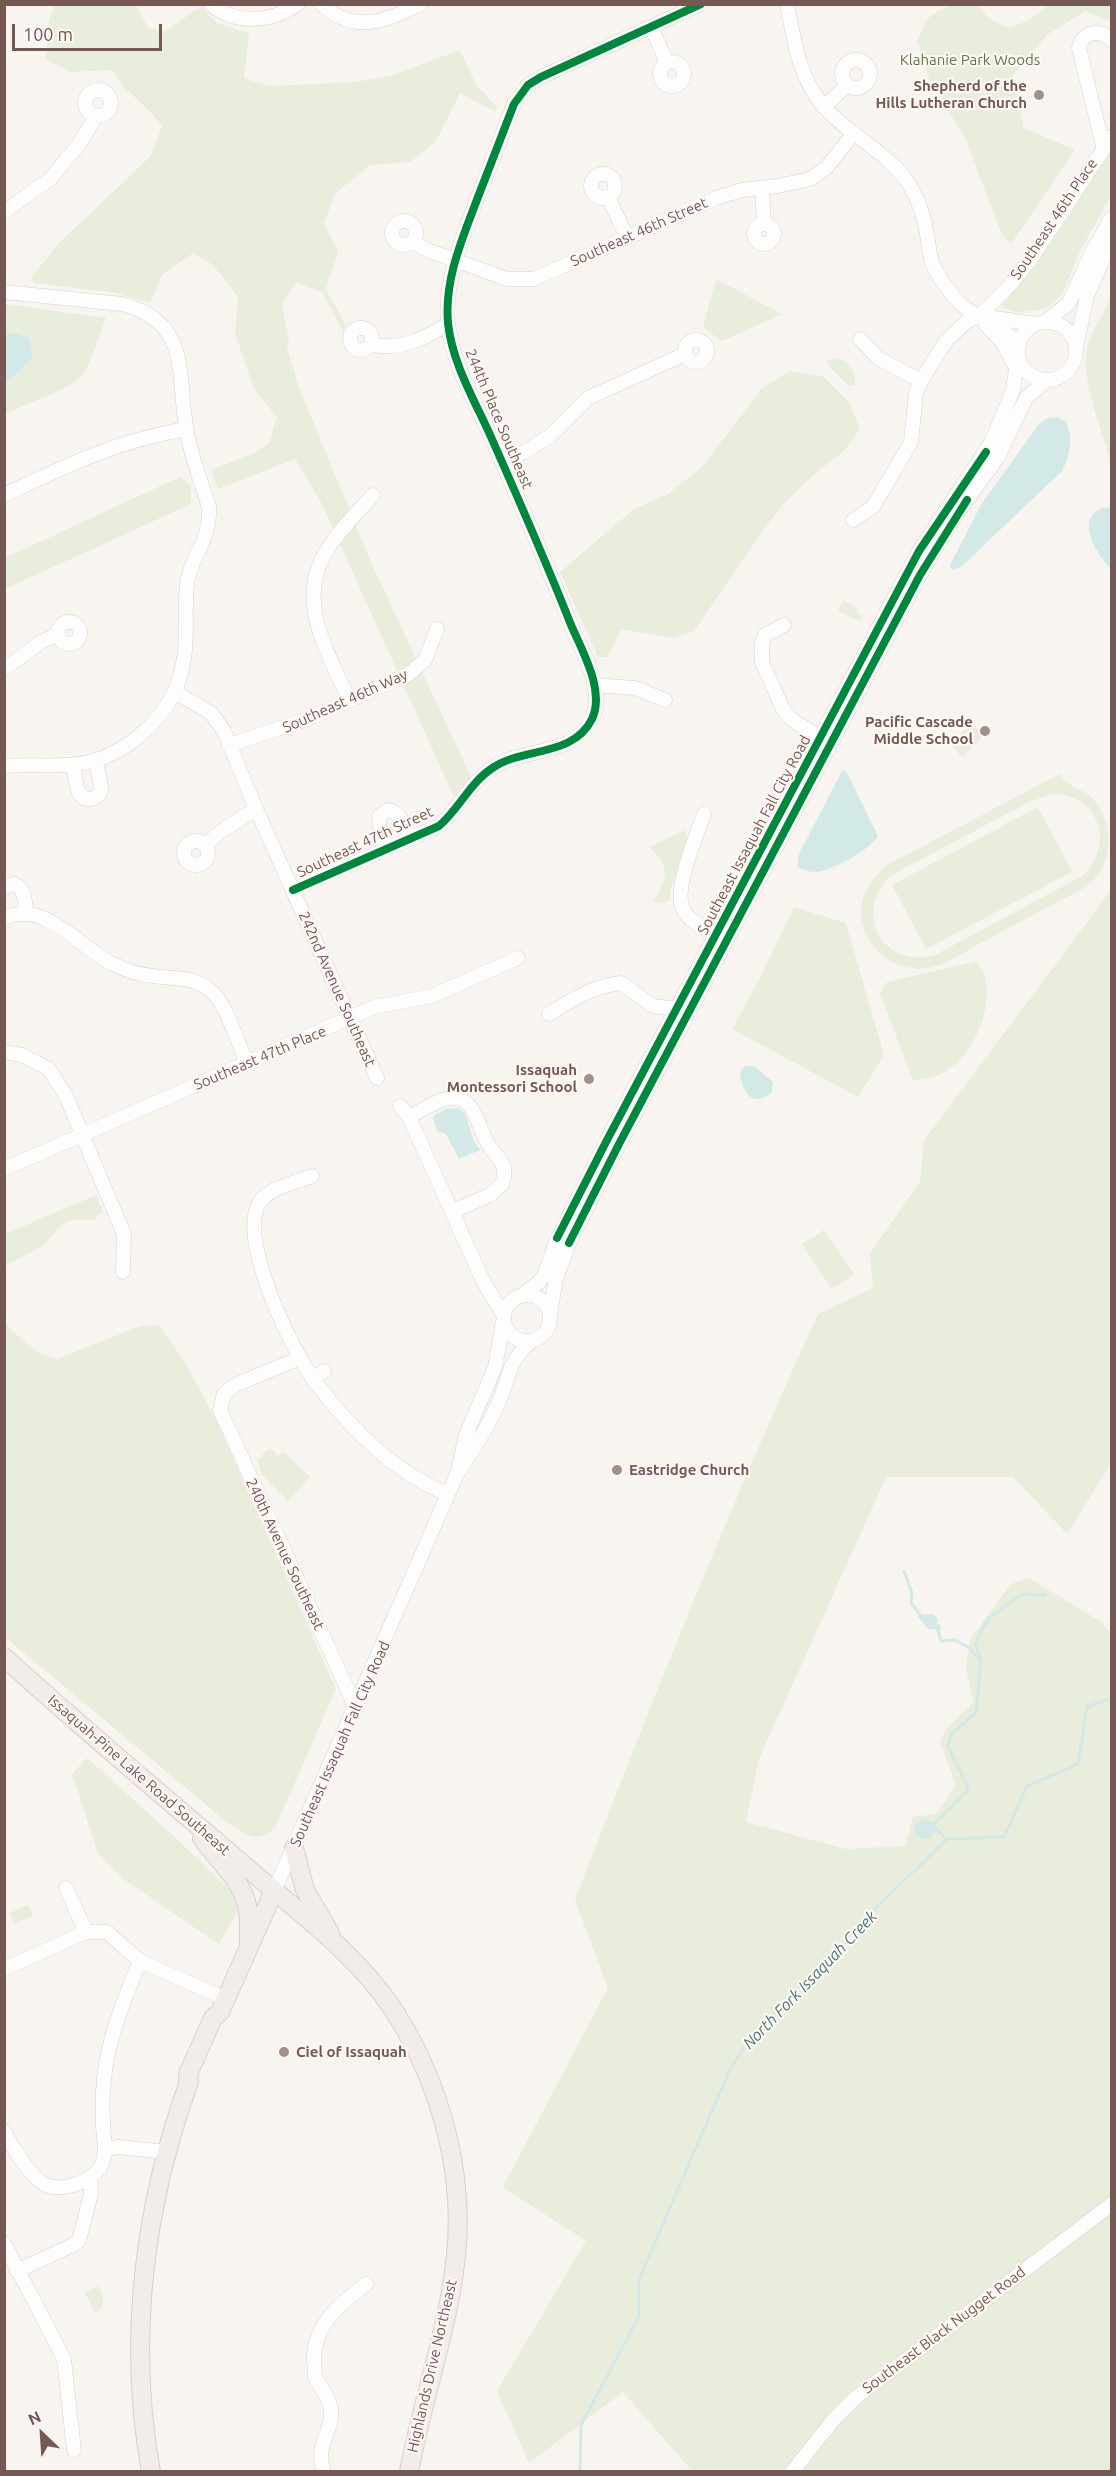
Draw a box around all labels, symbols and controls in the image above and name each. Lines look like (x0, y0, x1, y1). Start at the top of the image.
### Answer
scale bar (15, 12, 165, 50)
text: 100 m (23, 24, 73, 44)
park label: Klahanie Park Woods (900, 51, 1040, 69)
place label: Shepherd of the Hills Lutheran Church (875, 77, 1027, 112)
marker: Shepherd of the Hills Lutheran Church (1032, 88, 1046, 102)
street label: Southeast 46th Place (1007, 155, 1101, 283)
street label: Southeast 46th Street (568, 194, 710, 270)
street label: 244th Place Southeast (461, 346, 537, 492)
street label: Southeast 46th Way (280, 665, 410, 737)
place label: Pacific Cascade Middle School (865, 713, 973, 748)
marker: Pacific Cascade Middle School (978, 724, 992, 738)
street label: Southeast Issaquah Fall City Road (694, 732, 814, 938)
street label: Southeast 47th Street (294, 803, 436, 881)
street label: 242nd Avenue Southeast (295, 909, 379, 1069)
street label: Southeast 47th Place (191, 1022, 329, 1094)
place label: Issaquah Montessori School (447, 1061, 577, 1096)
marker: Issaquah Montessori School (582, 1072, 596, 1086)
place label: Eastridge Church (629, 1461, 749, 1479)
marker: Eastridge Church (610, 1463, 624, 1477)
street label: 240th Avenue Southeast (242, 1475, 328, 1633)
street label: Southeast Issaquah Fall City Road (286, 1638, 394, 1850)
street label: Issaquah-Pine Lake Road Southeast (44, 1691, 234, 1859)
water label: North Fork Issaquah Creek (739, 1907, 881, 2053)
place label: Ciel of Issaquah (296, 2043, 407, 2061)
marker: Ciel of Issaquah (277, 2045, 291, 2059)
street label: Southeast Black Nugget Road (859, 2263, 1029, 2397)
street label: Highlands Drive Northeast (403, 2278, 461, 2454)
north arrow (12, 2404, 72, 2464)
text: N (25, 2407, 44, 2428)

